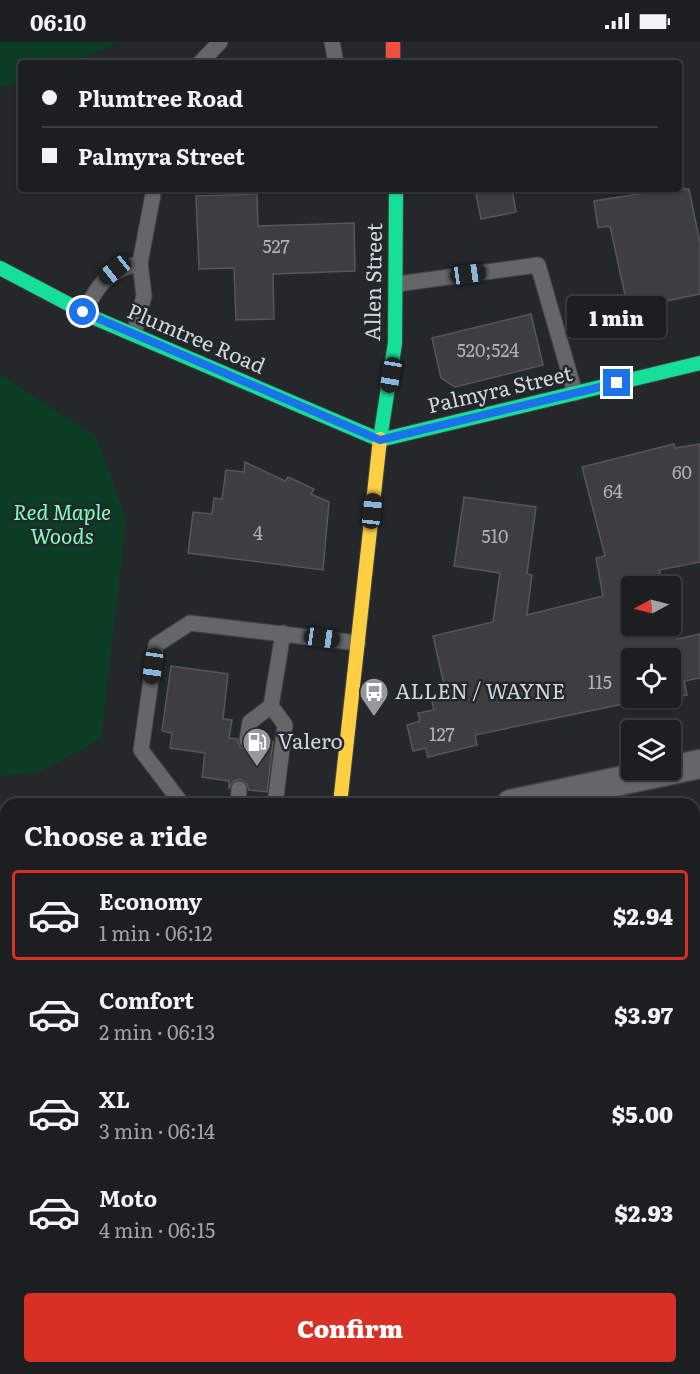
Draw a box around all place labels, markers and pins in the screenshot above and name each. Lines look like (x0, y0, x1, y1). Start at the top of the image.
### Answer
place label: ALLEN / WAYNE (395, 674, 565, 705)
bus stop icon: ALLEN / WAYNE (358, 676, 390, 718)
place label: Valero (278, 724, 343, 755)
fuel station icon: Valero (241, 726, 273, 768)

